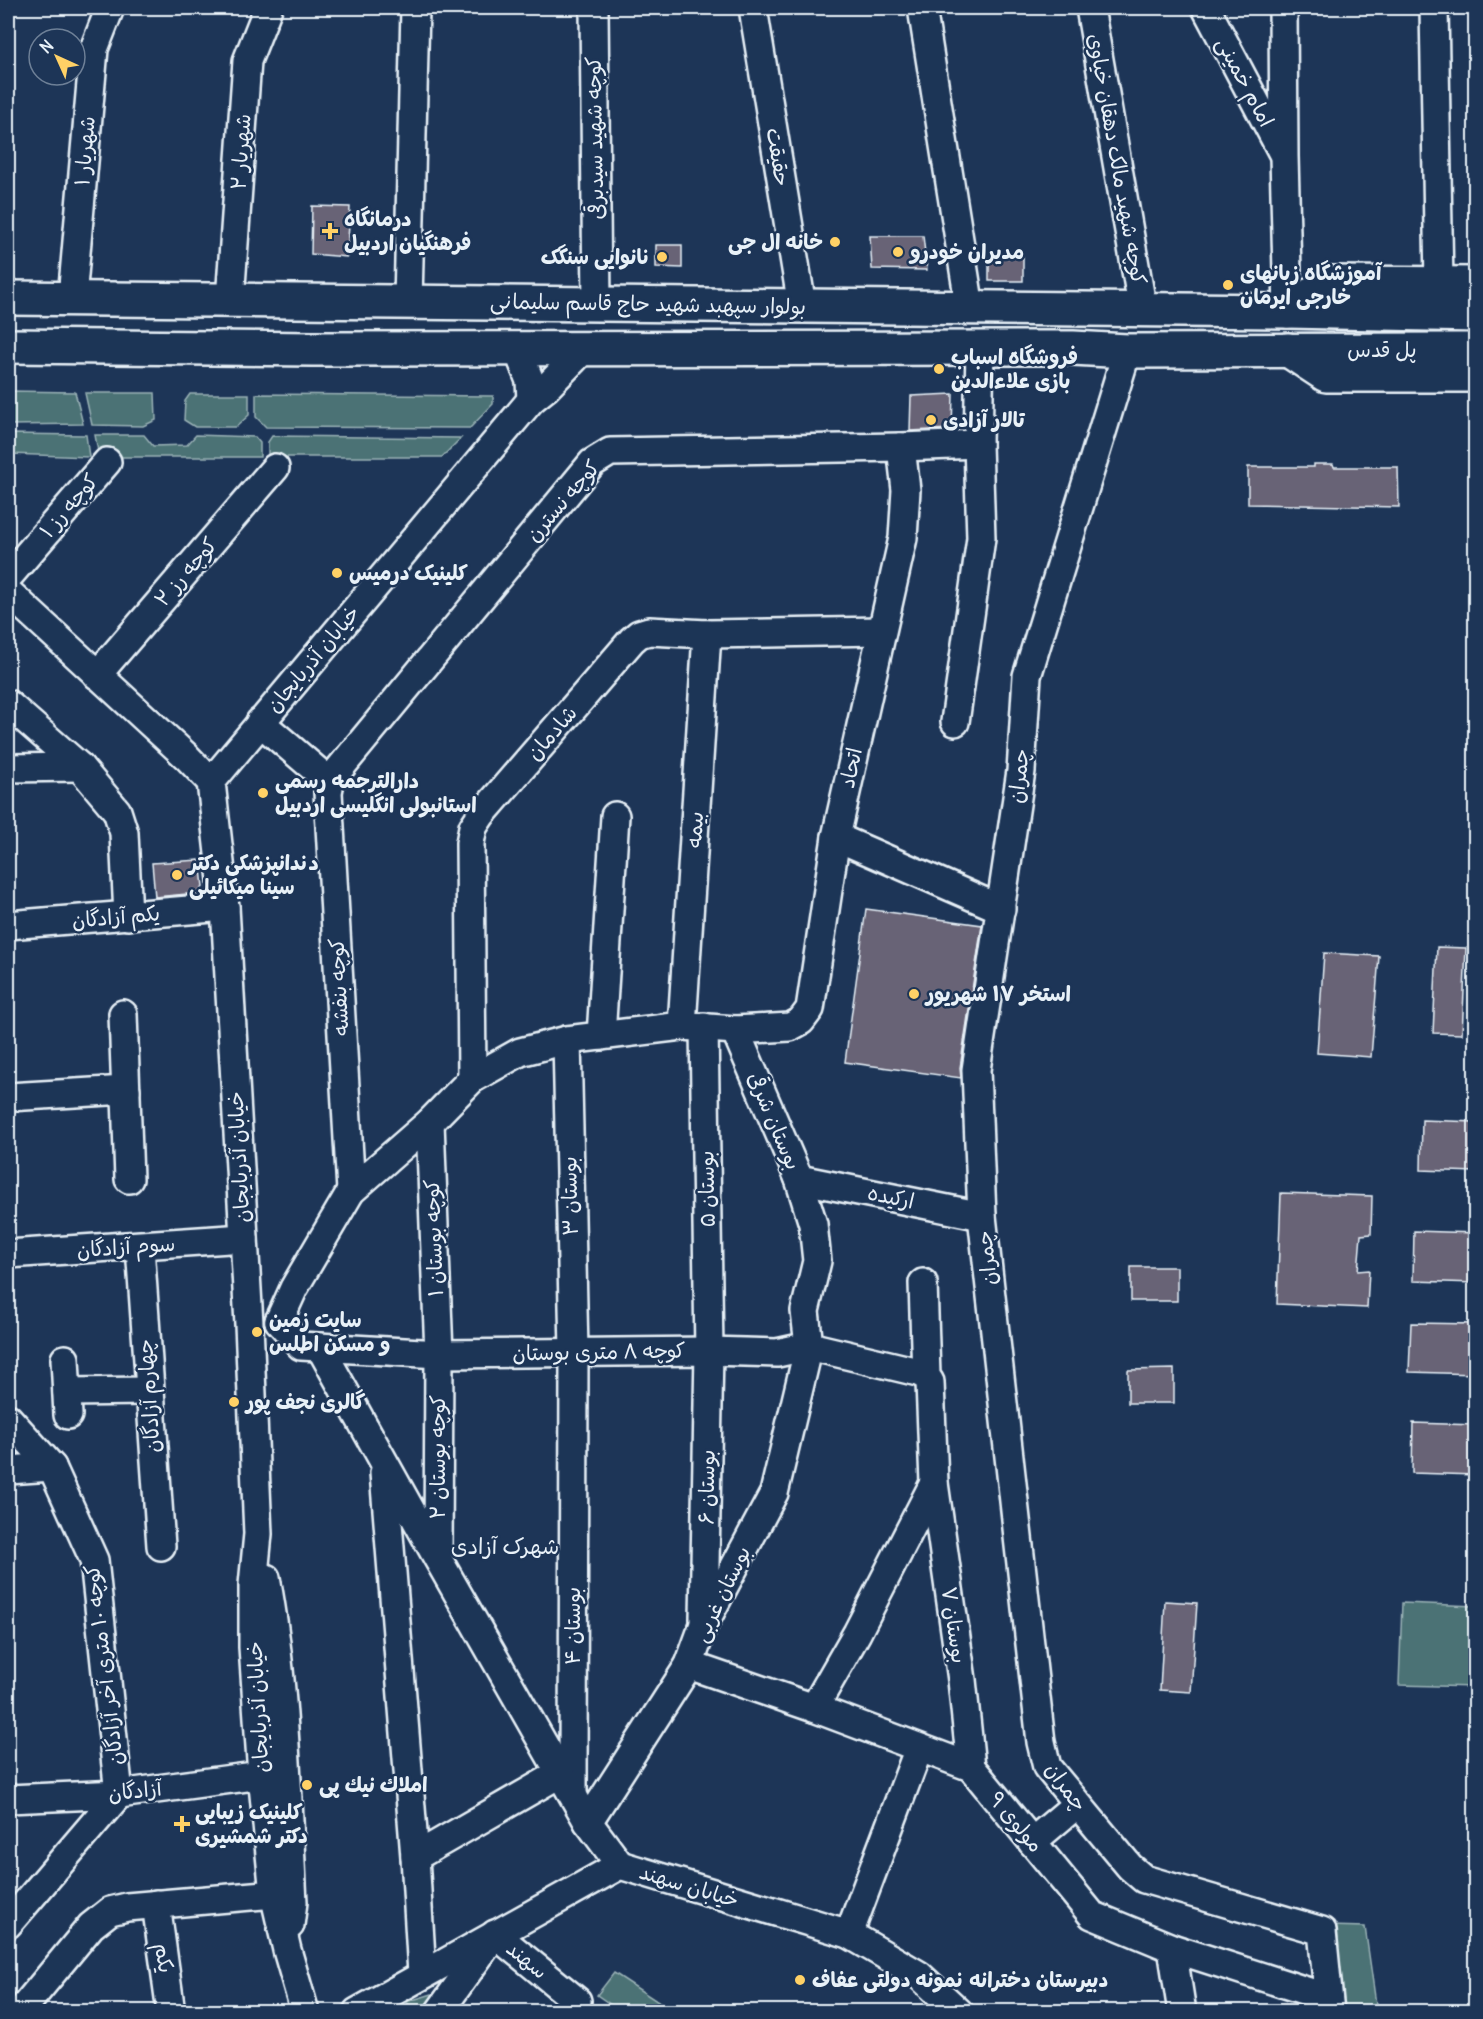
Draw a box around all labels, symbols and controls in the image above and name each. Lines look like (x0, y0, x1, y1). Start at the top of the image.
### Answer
north arrow (27, 27, 87, 87)
street label: کوچه شهید مالک دهقان‌ خیاوی (1082, 31, 1153, 287)
street label: امام خمینی (1208, 32, 1280, 133)
text: N (35, 35, 57, 57)
street label: کوچه شهید سیدبرقی (580, 56, 609, 220)
street label: شهریار ۲ (224, 113, 257, 191)
street label: شهریار ۱ (68, 115, 101, 187)
street label: حقیقت (761, 126, 796, 188)
place label: درمانگاه فرهنگیان اردبیل (344, 205, 471, 256)
marker: درمانگاه فرهنگیان اردبیل (321, 222, 339, 240)
place label: خانه ال جی (728, 228, 823, 255)
marker: خانه ال جی (828, 235, 842, 249)
place label: مدیران خودرو (908, 238, 1024, 265)
place label: نانوایی سنگک (541, 243, 650, 270)
marker: مدیران خودرو (891, 245, 905, 259)
marker: نانوایی سنگک (655, 250, 669, 264)
place label: آموزشگاه زبانهای خارجی ایرمان (1240, 259, 1383, 310)
marker: آموزشگاه زبانهای خارجی ایرمان (1221, 278, 1235, 292)
street label: بولوار سپهبد شهید حاج قاسم سلیمانی (490, 287, 806, 323)
street label: پل قدس (1347, 336, 1417, 363)
place label: فروشگاه اسباب بازی علاءالدین (951, 343, 1078, 394)
marker: فروشگاه اسباب بازی علاءالدین (932, 362, 946, 376)
place label: تالار آزادی (943, 406, 1026, 433)
marker: تالار آزادی (924, 413, 938, 427)
street label: کوچه نسترن (520, 454, 606, 547)
street label: کوچه رز ۱ (33, 468, 104, 543)
street label: کوچه رز ۲ (148, 531, 223, 612)
place label: کلینیک درمیس (349, 559, 469, 586)
marker: کلینیک درمیس (330, 566, 344, 580)
street label: خیابان آذربایجان (260, 600, 365, 718)
street label: شادمان (521, 700, 583, 766)
street label: اتحاد (833, 745, 868, 791)
street label: چمران (1002, 747, 1035, 805)
place label: دارالترجمه رسمی استانبولی انگلیسی اردبیل (275, 767, 477, 818)
marker: دارالترجمه رسمی استانبولی انگلیسی اردبیل (256, 786, 270, 800)
street label: بیمه (680, 810, 709, 849)
place label: دندانپزشکی دکتر سینا میکائیلی (187, 849, 319, 900)
marker: دندانپزشکی دکتر سینا میکائیلی (170, 868, 184, 882)
street label: یکم آزادگان (71, 899, 161, 937)
street label: کوچه بنفشه (322, 937, 355, 1037)
place label: استخر ١٧ شهریور (924, 980, 1071, 1007)
marker: استخر ١٧ شهریور (907, 987, 921, 1001)
street label: بوستان شرقی (742, 1068, 807, 1174)
street label: خیابان آذربایجان (222, 1091, 255, 1224)
street label: بوستان ۵ (692, 1150, 721, 1228)
street label: بوستان ۳ (555, 1156, 584, 1236)
street label: ارکیده (865, 1178, 917, 1215)
street label: کوچه بوستان ۱ (418, 1179, 449, 1297)
street label: چمران (970, 1229, 1003, 1287)
street label: سوم آزادگان (76, 1230, 176, 1266)
place label: سایت زمین و مسکن اطلس (269, 1306, 391, 1357)
marker: سایت زمین و مسکن اطلس (250, 1325, 264, 1339)
street label: کوچه ۸ متری بوستان (512, 1336, 686, 1367)
street label: چهارم آزادگان (131, 1338, 169, 1454)
place label: گالری نجف پور (244, 1388, 366, 1415)
marker: گالری نجف پور (227, 1395, 241, 1409)
street label: کوچه بوستان ۲ (424, 1395, 451, 1519)
street label: بوستان ۶ (692, 1449, 721, 1525)
district label: شهرک آزادی (451, 1532, 559, 1560)
street label: بوستان غربی (687, 1541, 757, 1647)
street label: کوچه ۱۰ متری آخر آزادگان (78, 1563, 129, 1767)
street label: بوستان ۷ (936, 1585, 973, 1665)
street label: بوستان ۴ (559, 1587, 586, 1665)
street label: خیابان آذربایجان (241, 1641, 274, 1774)
street label: چمران (1039, 1757, 1093, 1817)
place label: املاك نيك پى (319, 1771, 428, 1798)
street label: آزادگان (107, 1774, 164, 1807)
marker: املاك نيك پى (300, 1778, 314, 1792)
street label: مولوی ۹ (983, 1786, 1050, 1858)
place label: کلینیک زیبایی دکتر شمشیری (195, 1798, 308, 1849)
marker: کلینیک زیبایی دکتر شمشیری (173, 1815, 191, 1833)
street label: خیابان سهند (636, 1858, 742, 1913)
street label: سهند (501, 1935, 554, 1984)
street label: یکم (146, 1941, 180, 1975)
place label: دبیرستان دخترانه نمونه دولتی عفاف (812, 1966, 1108, 1993)
marker: دبیرستان دخترانه نمونه دولتی عفاف (793, 1973, 807, 1987)

